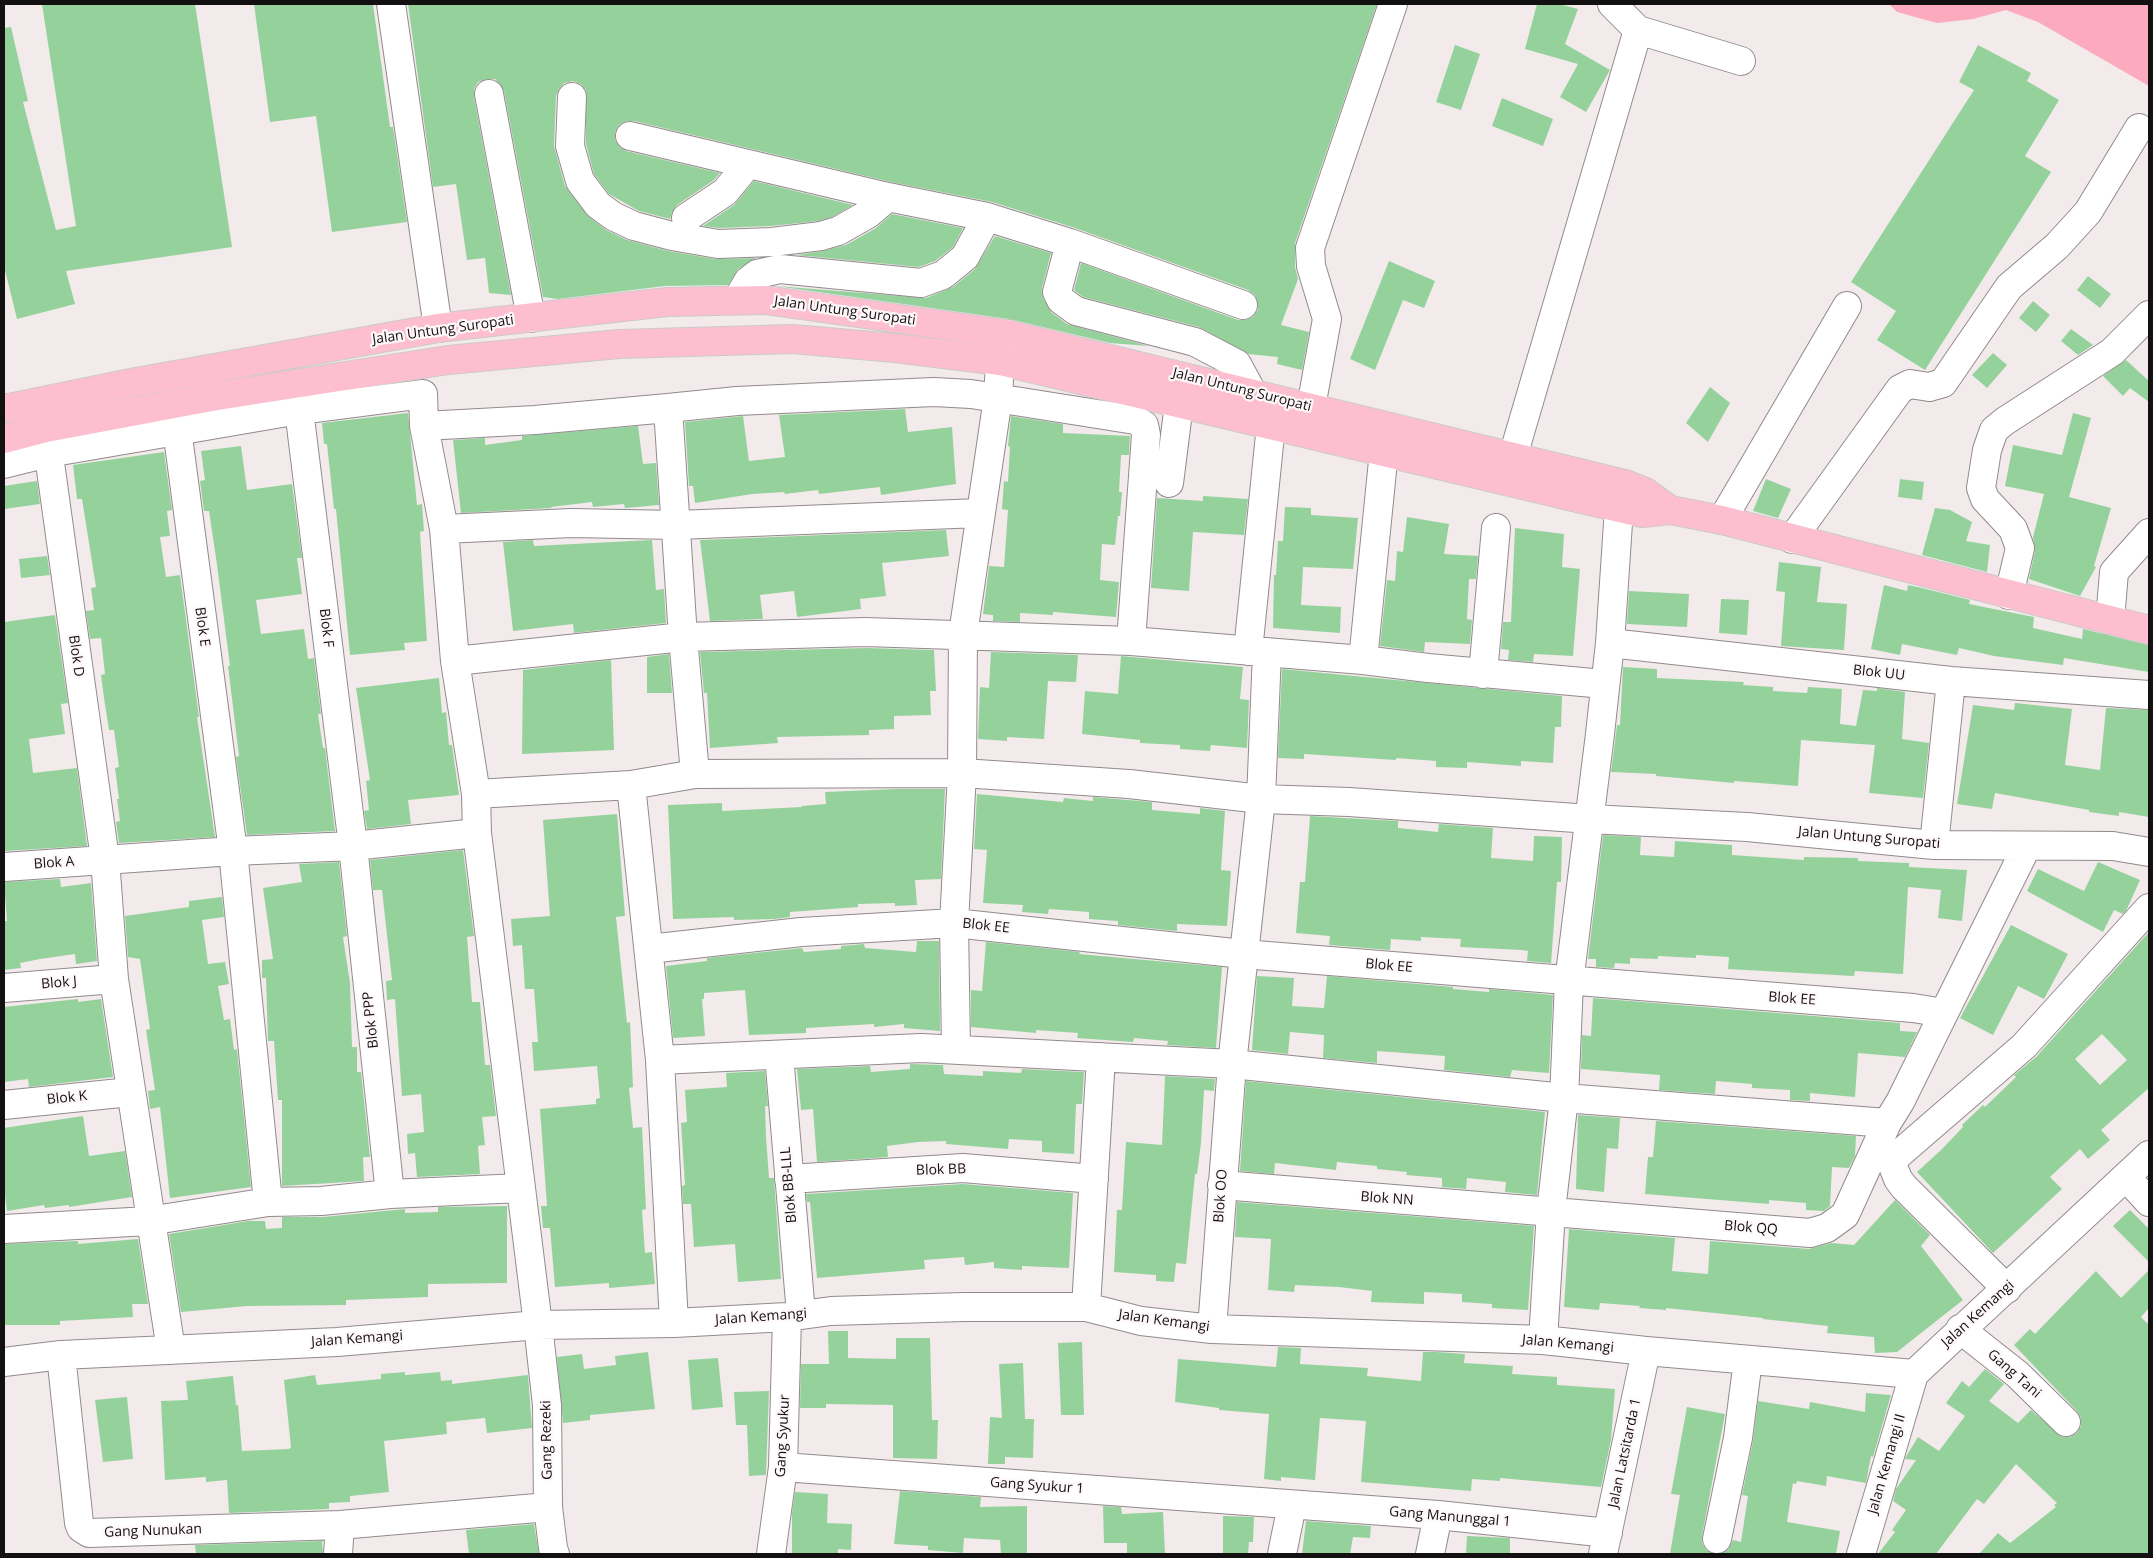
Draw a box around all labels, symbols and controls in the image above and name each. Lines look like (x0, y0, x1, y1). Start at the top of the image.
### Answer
street label: Jalan Untung Suropati (773, 293, 917, 329)
street label: Jalan Untung Suropati (371, 312, 515, 348)
street label: Jalan Untung Suropati (1171, 365, 1313, 415)
street label: Blok E (191, 606, 213, 648)
street label: Blok F (315, 608, 337, 648)
street label: Blok D (65, 634, 87, 678)
street label: Blok UU (1852, 662, 1906, 684)
street label: Jalan Untung Suropati (1797, 823, 1941, 853)
street label: Blok A (33, 853, 75, 873)
street label: Blok EE (961, 915, 1011, 937)
street label: Blok EE (1365, 956, 1413, 976)
street label: Blok J (40, 973, 78, 993)
street label: Blok EE (1768, 989, 1816, 1009)
street label: Blok PPP (360, 991, 382, 1049)
street label: Blok K (46, 1088, 88, 1108)
street label: Blok BB-LLL (777, 1146, 801, 1224)
street label: Blok BB (916, 1161, 966, 1179)
street label: Blok OO (1211, 1169, 1231, 1223)
street label: Blok NN (1360, 1189, 1414, 1209)
street label: Blok QQ (1723, 1217, 1779, 1239)
street label: Jalan Kemangi (1938, 1277, 2018, 1351)
street label: Jalan Kemangi (715, 1305, 807, 1329)
street label: Jalan Kemangi (1117, 1306, 1211, 1336)
street label: Jalan Kemangi (311, 1327, 403, 1351)
street label: Jalan Kemangi (1521, 1332, 1615, 1356)
street label: Gang Tani (1984, 1346, 2044, 1402)
street label: Gang Syukur (772, 1394, 794, 1478)
street label: Jalan Latsitarda 1 (1605, 1397, 1645, 1509)
street label: Gang Rezeki (538, 1400, 556, 1480)
street label: Jalan Kemangi II (1865, 1412, 1909, 1516)
street label: Gang Syukur 1 (989, 1474, 1085, 1498)
street label: Gang Manunggal 1 (1388, 1503, 1512, 1531)
street label: Gang Nunukan (104, 1521, 202, 1541)

